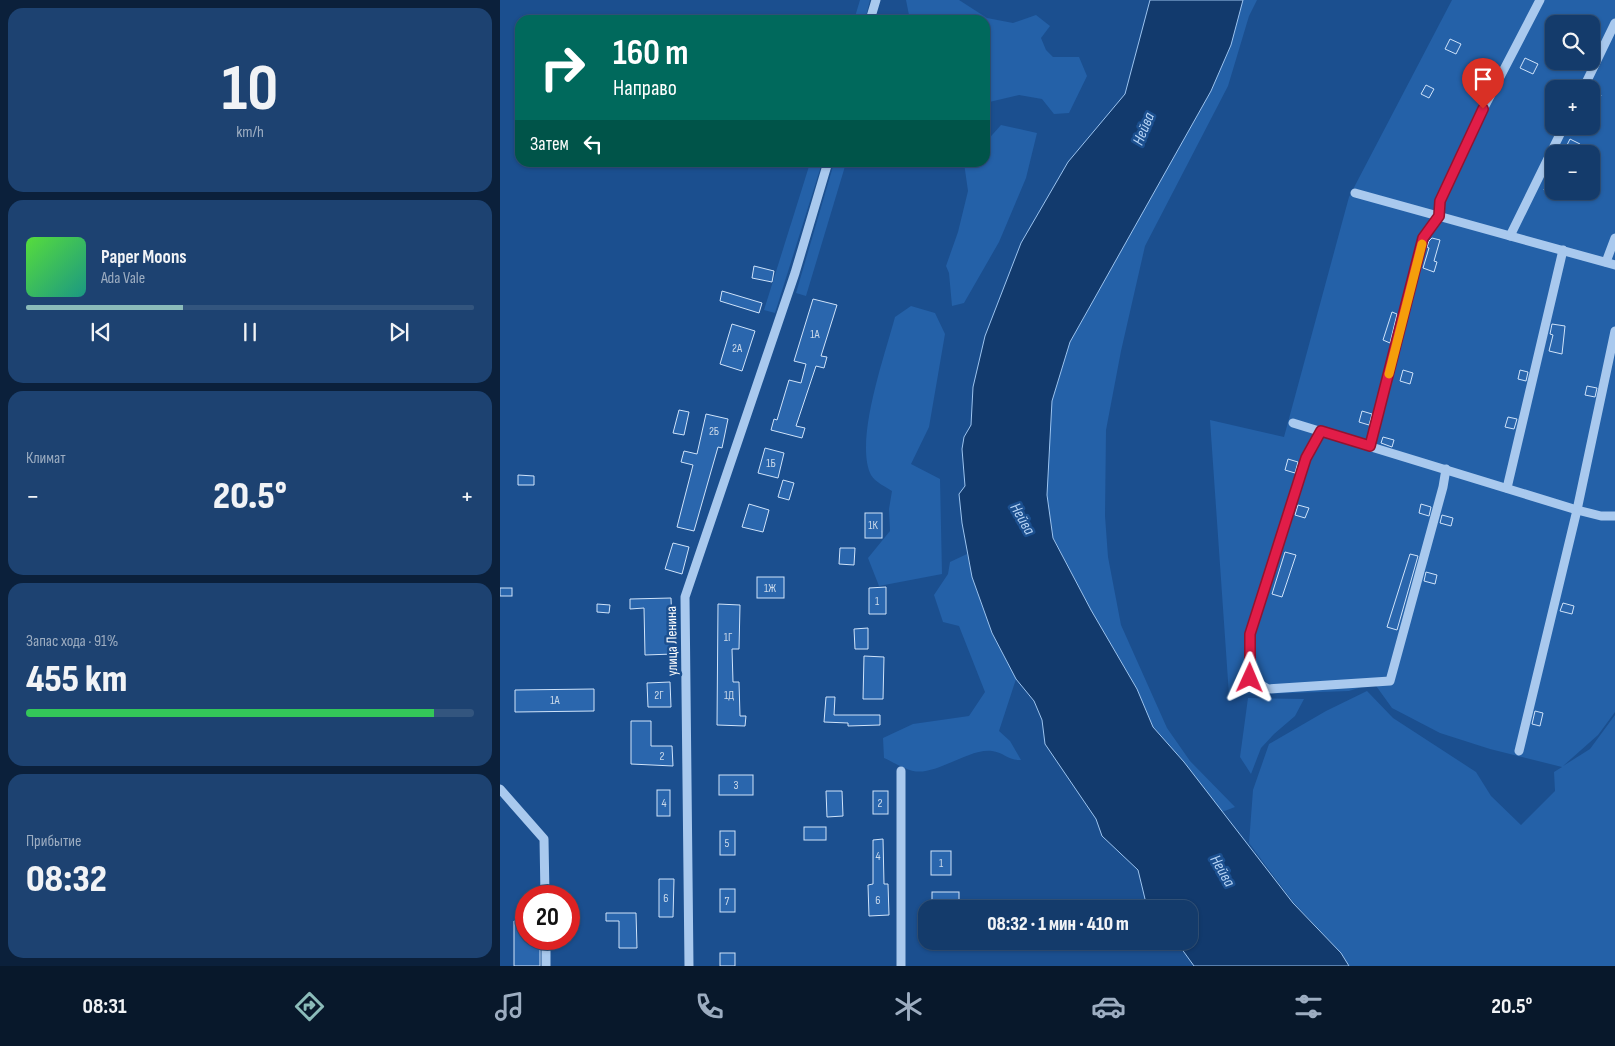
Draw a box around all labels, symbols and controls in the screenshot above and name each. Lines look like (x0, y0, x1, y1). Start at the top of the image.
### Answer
map controls (1545, 15, 1600, 200)
button: search (1545, 15, 1600, 70)
text: 160 m (613, 32, 689, 75)
icon: right (530, 35, 595, 100)
text: 10 (222, 51, 278, 129)
pin (1462, 58, 1504, 109)
icon: arrive (1469, 65, 1497, 93)
text: Направо (613, 75, 677, 102)
button: + (1545, 80, 1600, 135)
water label: Нейва (1129, 109, 1159, 148)
text: km/h (236, 123, 264, 142)
icon: left (579, 130, 607, 158)
text: Затем (530, 133, 569, 156)
button: − (1545, 145, 1600, 200)
text: Paper Moons (101, 246, 187, 269)
text: Ada Vale (101, 269, 145, 288)
icon: previous (87, 318, 115, 346)
icon: pause (236, 318, 264, 346)
icon: next (385, 318, 413, 346)
house number: 1А (810, 327, 821, 342)
house number: 2А (732, 341, 743, 356)
house number: 2Б (709, 424, 719, 439)
text: Климат (26, 449, 66, 468)
house number: 1Б (766, 456, 776, 471)
text: 20.5° (213, 474, 287, 519)
text: − (26, 480, 40, 513)
text: + (460, 480, 474, 513)
water label: Нейва (1005, 500, 1039, 539)
house number: 1К (868, 518, 878, 533)
house number: 1Ж (764, 581, 776, 596)
house number: 1 (875, 594, 880, 609)
street label: улица Ленина (662, 606, 682, 676)
house number: 1Г (724, 630, 733, 645)
text: Запас хода · 91% (26, 632, 118, 651)
position arrow (1223, 651, 1275, 703)
text: 455 km (26, 657, 127, 702)
house number: 2Г (654, 688, 664, 703)
house number: 1Д (724, 688, 734, 703)
house number: 1А (550, 693, 561, 708)
house number: 2 (660, 749, 665, 764)
house number: 3 (733, 778, 739, 793)
house number: 4 (661, 796, 667, 811)
house number: 2 (878, 796, 883, 811)
text: Прибытие (26, 832, 81, 851)
house number: 5 (725, 836, 730, 851)
house number: 4 (875, 849, 881, 864)
water label: Нейва (1205, 852, 1239, 891)
house number: 1 (939, 856, 944, 871)
text: 08:32 (26, 857, 107, 902)
speed limit sign: 20 (515, 885, 580, 950)
house number: 6 (663, 891, 669, 906)
house number: 6 (875, 893, 881, 908)
house number: 7 (725, 894, 730, 909)
text: 08:32 · 1 мин · 410 m (987, 913, 1129, 936)
icon: directions (292, 989, 327, 1024)
icon: music (492, 989, 527, 1024)
icon: phone (692, 989, 727, 1024)
icon: climate (891, 989, 926, 1024)
icon: car (1091, 989, 1126, 1024)
icon: filters (1291, 989, 1326, 1024)
text: 08:31 (82, 993, 127, 1020)
text: 20.5° (1491, 993, 1532, 1020)

